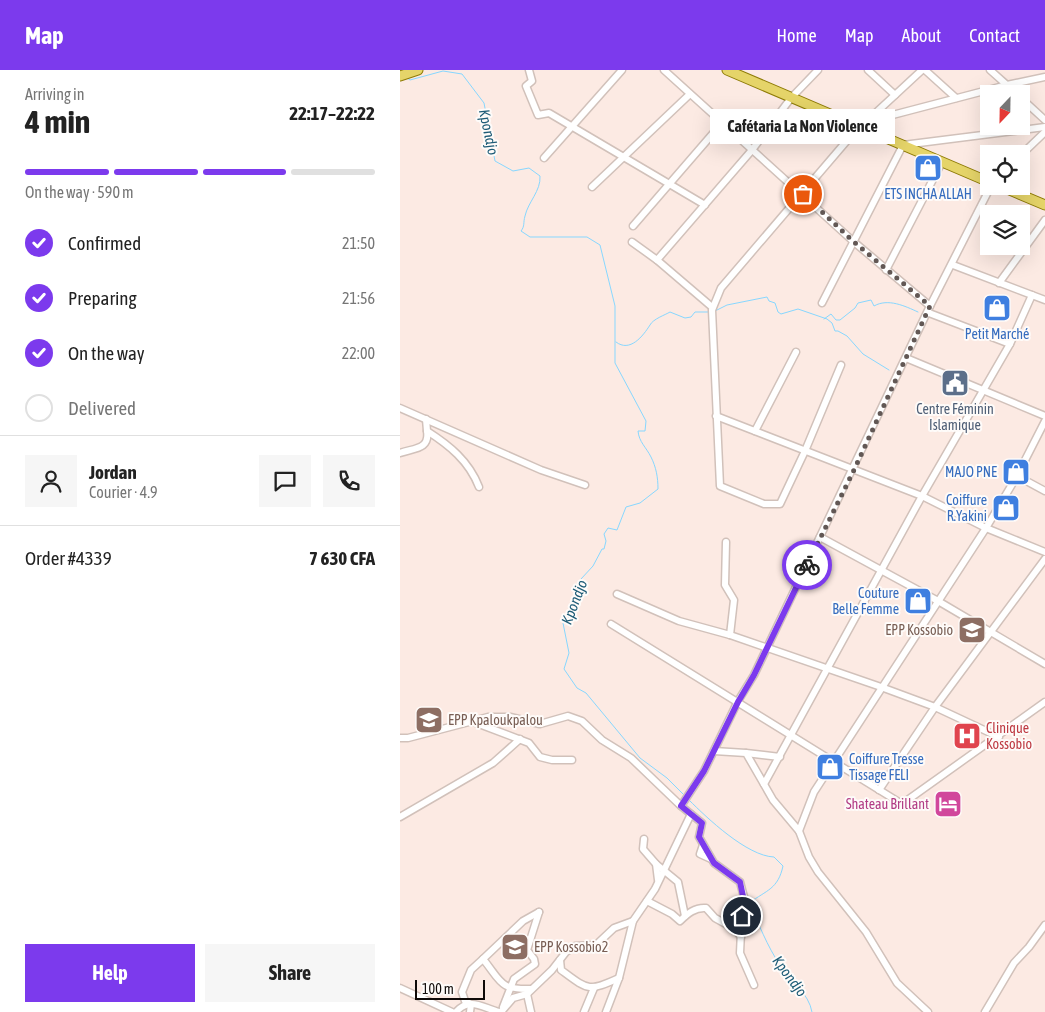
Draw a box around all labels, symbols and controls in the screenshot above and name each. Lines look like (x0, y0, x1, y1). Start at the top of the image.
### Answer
text: Map (25, 22, 64, 49)
text: Home (777, 25, 817, 46)
text: Map (845, 25, 874, 46)
text: About (902, 25, 941, 46)
text: Contact (969, 25, 1020, 46)
text: Arriving in (25, 85, 85, 103)
north arrow (980, 85, 1030, 135)
map controls (980, 85, 1030, 255)
text: 22:17–22:22 (289, 102, 375, 124)
text: 4 min (25, 103, 90, 140)
water label: Kpondjo (476, 108, 502, 156)
callout: Cafétaria La Non Violence (710, 109, 896, 144)
text: Cafétaria La Non Violence (727, 117, 878, 135)
button: locate (980, 145, 1030, 195)
shop icon: ETS INCHA ALLAH (913, 153, 943, 183)
pin (782, 173, 824, 215)
icon: bag (789, 180, 817, 208)
text: On the way · 590 m (25, 183, 134, 201)
place label: ETS INCHA ALLAH (884, 186, 972, 202)
button: layers (980, 205, 1030, 255)
icon: check (25, 229, 53, 257)
text: Confirmed (68, 232, 141, 254)
text: 21:50 (342, 234, 375, 252)
icon: check (25, 284, 53, 312)
text: Preparing (68, 287, 137, 309)
text: 21:56 (342, 289, 375, 307)
shop icon: Petit Marché (982, 293, 1012, 323)
place label: Petit Marché (965, 326, 1029, 342)
icon: check (25, 339, 53, 367)
text: On the way (68, 342, 145, 364)
text: 22:00 (342, 344, 375, 362)
public building icon: Centre Féminin Islamique (940, 368, 970, 398)
text: Delivered (68, 397, 136, 419)
place label: Centre Féminin Islamique (916, 401, 994, 433)
button: person (25, 455, 77, 507)
button: chat (259, 455, 311, 507)
button: phone (323, 455, 375, 507)
shop icon: MAJO PNE (1001, 457, 1031, 487)
text: Jordan (89, 461, 137, 483)
place label: MAJO PNE (945, 464, 997, 480)
text: Courier · 4.9 (89, 483, 158, 501)
place label: Coiffure R.Yakini (946, 492, 987, 524)
shop icon: Coiffure R.Yakini (991, 493, 1021, 523)
courier (782, 540, 832, 590)
text: Order #4339 (25, 547, 112, 569)
text: 7 630 CFA (309, 547, 375, 569)
icon: bike (793, 551, 821, 579)
water label: Kpondjo (558, 577, 590, 627)
place label: Couture Belle Femme (832, 585, 899, 617)
shop icon: Couture Belle Femme (903, 586, 933, 616)
school or university icon: EPP Kossobio (957, 615, 987, 645)
place label: EPP Kossobio (885, 622, 953, 638)
school or university icon: EPP Kpaloukpalou (414, 705, 444, 735)
place label: EPP Kpaloukpalou (448, 712, 543, 728)
place label: Clinique Kossobio (986, 720, 1032, 752)
hospital icon: Clinique Kossobio (952, 721, 982, 751)
place label: Coiffure Tresse Tissage FELI (849, 751, 924, 783)
shop icon: Coiffure Tresse Tissage FELI (815, 752, 845, 782)
hotel icon: Shateau Brillant (933, 789, 963, 819)
place label: Shateau Brillant (846, 796, 929, 812)
pin (721, 895, 763, 937)
icon: home (728, 902, 756, 930)
school or university icon: EPP Kossobio2 (500, 932, 530, 962)
place label: EPP Kossobio2 (534, 939, 608, 955)
button: Help (25, 944, 195, 1002)
button: Share (205, 944, 375, 1002)
water label: Kpondjo (769, 952, 811, 1000)
scale bar (415, 977, 485, 1000)
text: 100 m (422, 981, 454, 997)

